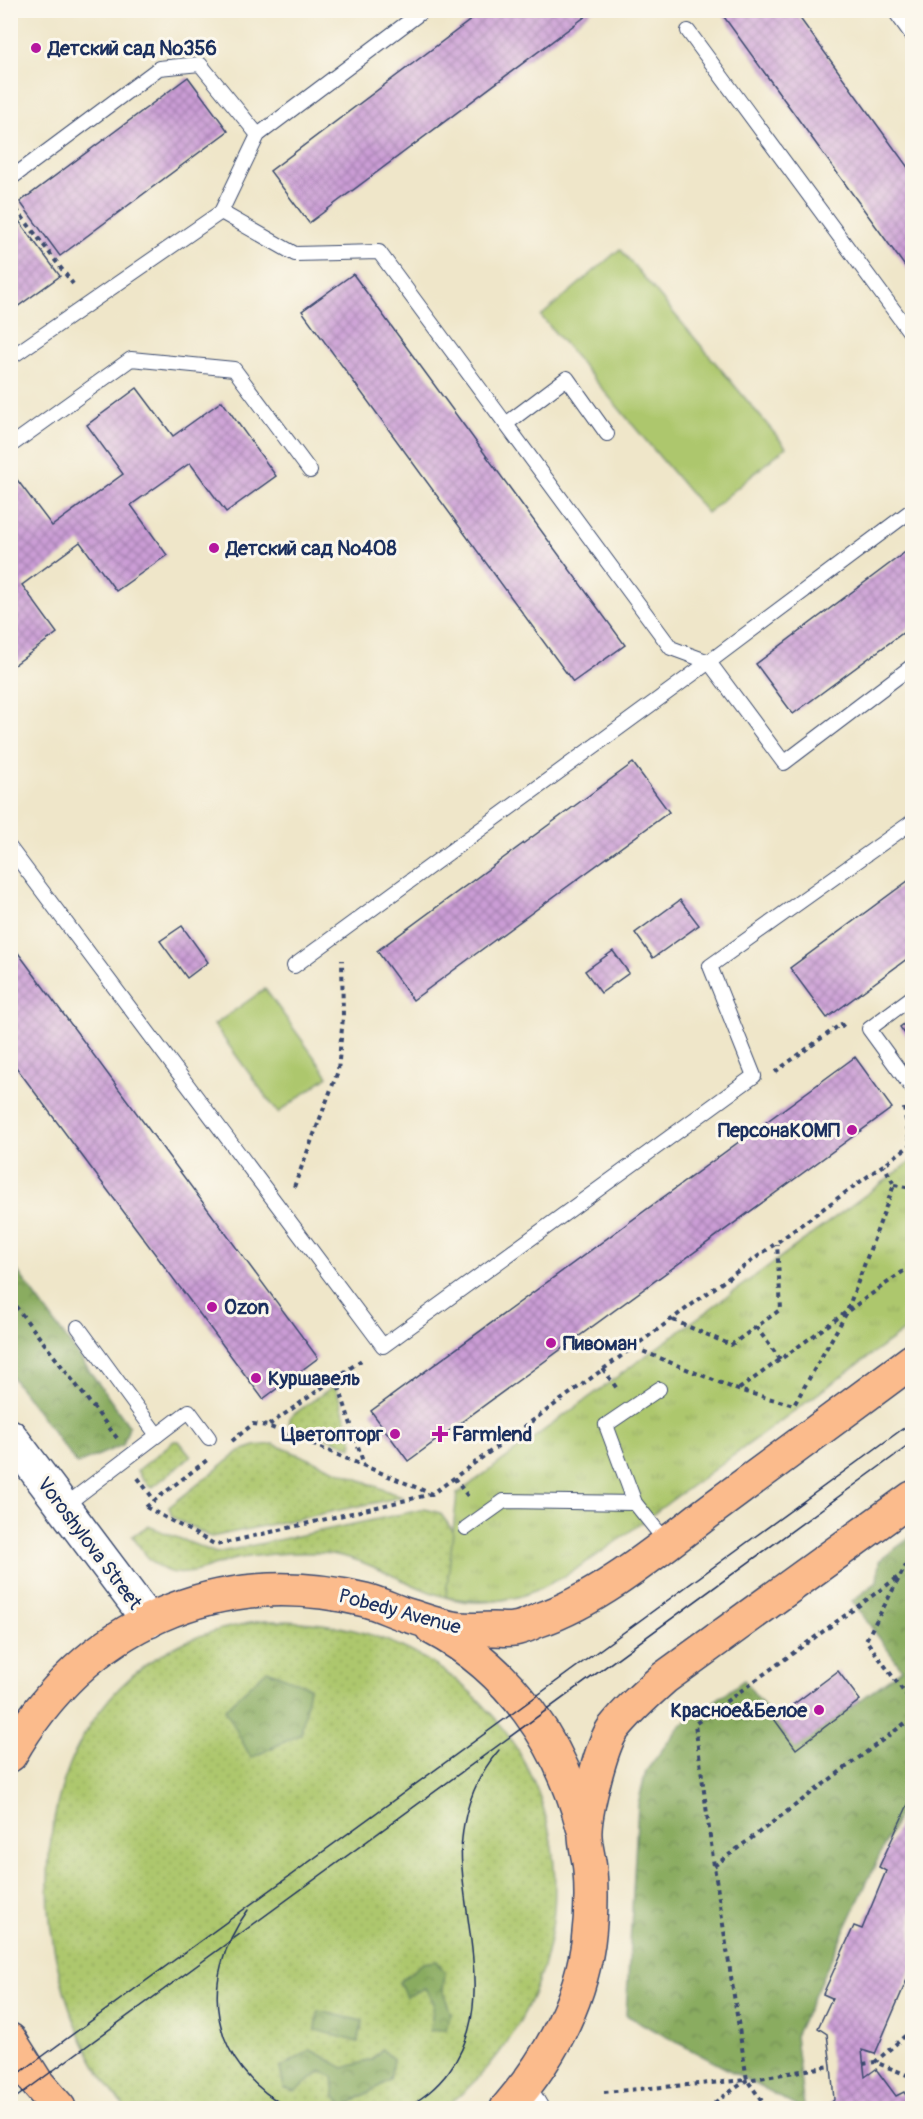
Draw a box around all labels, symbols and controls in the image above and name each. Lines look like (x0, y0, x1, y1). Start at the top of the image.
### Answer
place label: Детский сад №356 (47, 36, 217, 61)
marker: Детский сад №356 (29, 41, 43, 55)
place label: Детский сад №408 (225, 536, 397, 561)
marker: Детский сад №408 (207, 541, 221, 555)
place label: ПерсонаКОМП (718, 1118, 840, 1143)
marker: ПерсонаКОМП (845, 1123, 859, 1137)
place label: Ozon (224, 1295, 269, 1320)
marker: Ozon (205, 1300, 219, 1314)
place label: Пивоман (563, 1331, 637, 1356)
marker: Пивоман (544, 1336, 558, 1350)
place label: Куршавель (268, 1366, 360, 1391)
marker: Куршавель (249, 1371, 263, 1385)
place label: Цветопторг (281, 1422, 383, 1447)
place label: Farmlend (452, 1422, 532, 1447)
marker: Цветопторг (388, 1427, 402, 1441)
marker: Farmlend (433, 1427, 447, 1441)
street label: Voroshylova Street (32, 1472, 148, 1615)
street label: Pobedy Avenue (336, 1583, 464, 1640)
place label: Красное&Белое (671, 1698, 808, 1723)
marker: Красное&Белое (812, 1703, 826, 1717)

